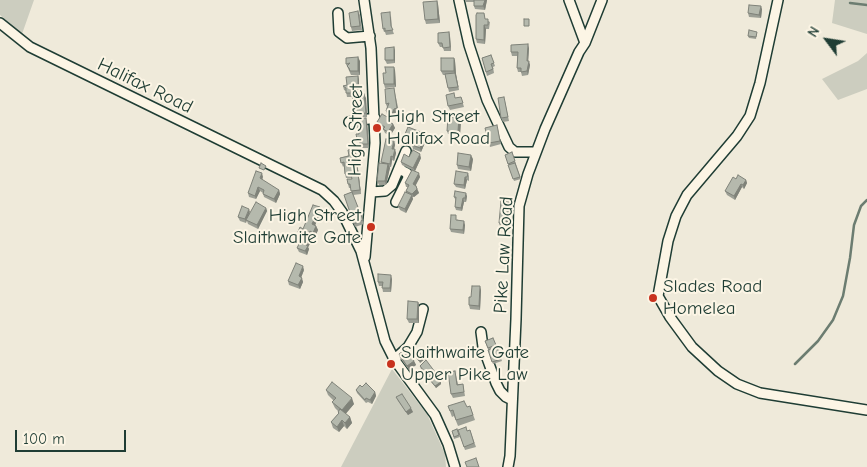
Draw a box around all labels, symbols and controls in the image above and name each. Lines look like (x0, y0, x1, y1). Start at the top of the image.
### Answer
north arrow (802, 15, 852, 65)
text: N (804, 24, 823, 40)
street label: Halifax Road (94, 53, 196, 119)
street label: High Street (344, 84, 368, 176)
place label: High Street Halifax Road (387, 106, 490, 150)
marker: High Street Halifax Road (371, 122, 383, 134)
street label: Pike Law Road (490, 196, 518, 314)
place label: High Street Slaithwaite Gate (233, 205, 361, 249)
marker: High Street Slaithwaite Gate (365, 221, 377, 233)
place label: Slades Road Homelea (663, 276, 762, 320)
marker: Slades Road Homelea (647, 292, 659, 304)
place label: Slaithwaite Gate Upper Pike Law (401, 342, 529, 386)
marker: Slaithwaite Gate Upper Pike Law (385, 358, 397, 370)
scale bar (18, 420, 129, 452)
text: 100 m (23, 430, 65, 448)

